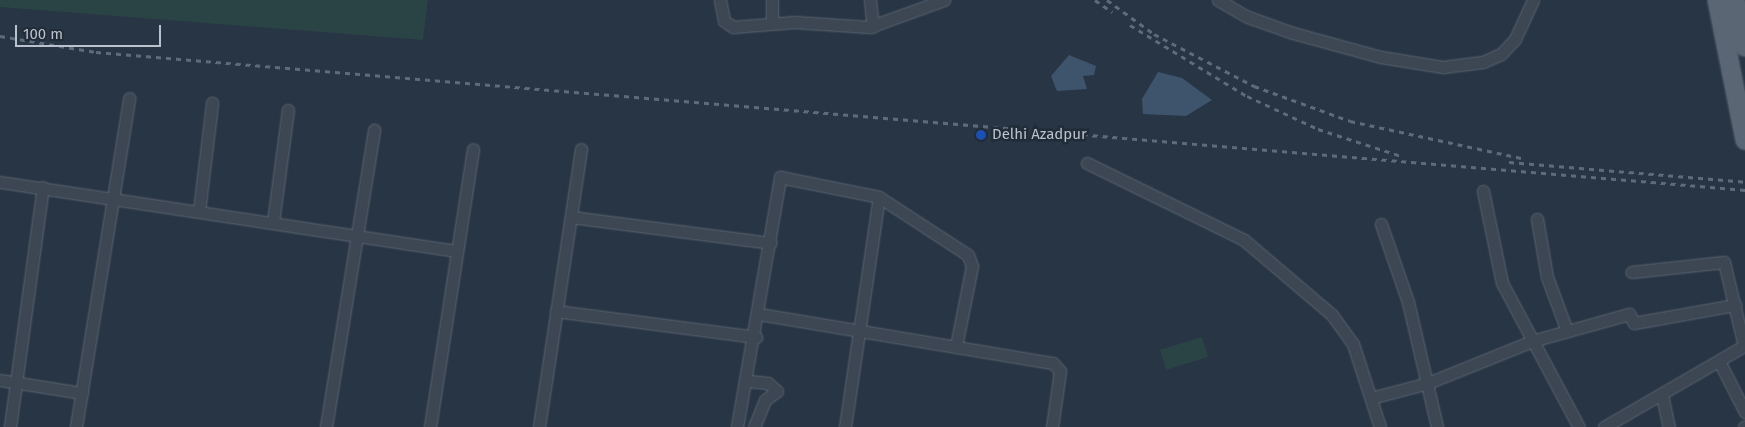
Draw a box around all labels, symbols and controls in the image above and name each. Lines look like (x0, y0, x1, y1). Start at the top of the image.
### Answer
scale bar (18, 15, 164, 47)
text: 100 m (23, 25, 63, 43)
place label: Delhi Azadpur (992, 126, 1087, 144)
marker: Delhi Azadpur (974, 128, 988, 142)

